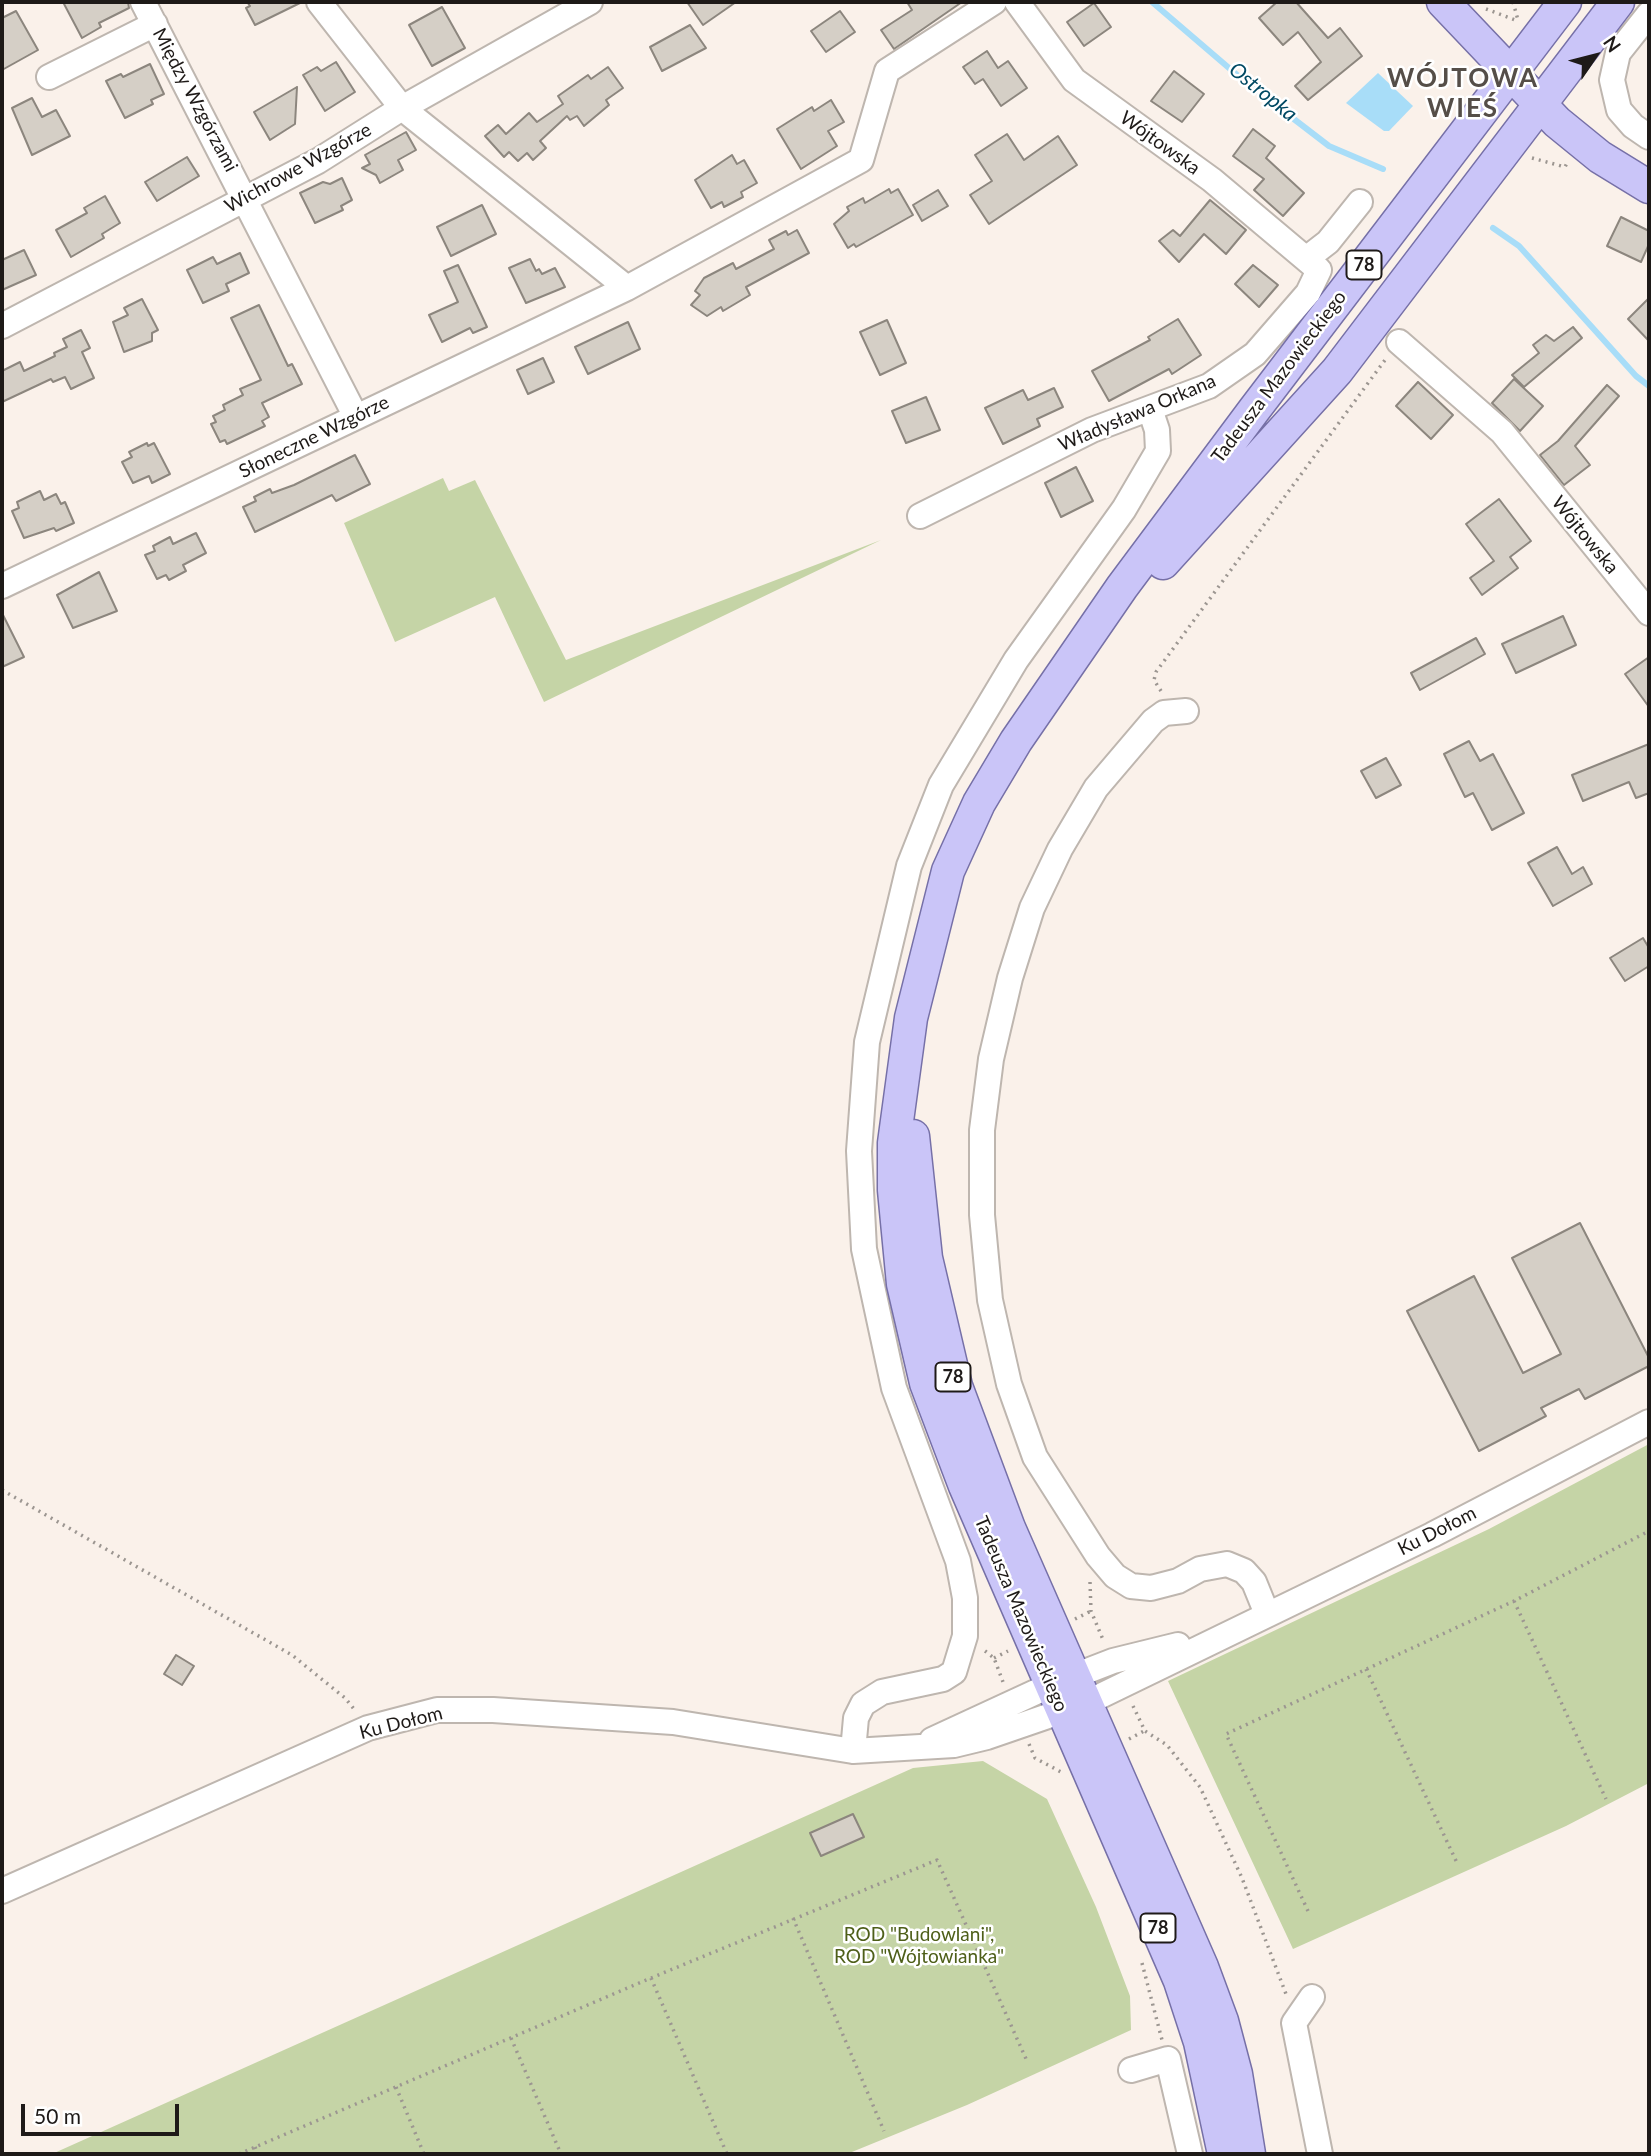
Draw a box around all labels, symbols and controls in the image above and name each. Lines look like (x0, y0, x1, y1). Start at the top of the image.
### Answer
north arrow (1560, 21, 1630, 91)
street label: Między Wzgórzami (148, 24, 242, 176)
text: N (1599, 31, 1626, 56)
water label: Ostropka (1224, 57, 1302, 127)
district label: WÓJTOWA WIEŚ (1388, 63, 1538, 124)
street label: Wójtowska (1115, 106, 1205, 180)
street label: Wichrowe Wzgórze (221, 118, 375, 218)
road number: 78 (1346, 250, 1382, 279)
street label: Tadeusza Mazowieckiego (1207, 286, 1351, 468)
street label: Władysława Orkana (1055, 370, 1219, 456)
street label: Słoneczne Wzgórze (235, 391, 393, 483)
street label: Wójtowska (1547, 491, 1623, 579)
road number: 78 (936, 1362, 970, 1392)
street label: Ku Dołom (1394, 1502, 1480, 1560)
street label: Tadeusza Mazowieckiego (969, 1513, 1073, 1715)
street label: Ku Dołom (357, 1702, 445, 1744)
road number: 78 (1140, 1914, 1176, 1942)
park label: ROD "Budowlani", ROD "Wójtowianka" (834, 1924, 1004, 1968)
scale bar (24, 2090, 182, 2134)
text: 50 m (34, 2103, 81, 2128)

